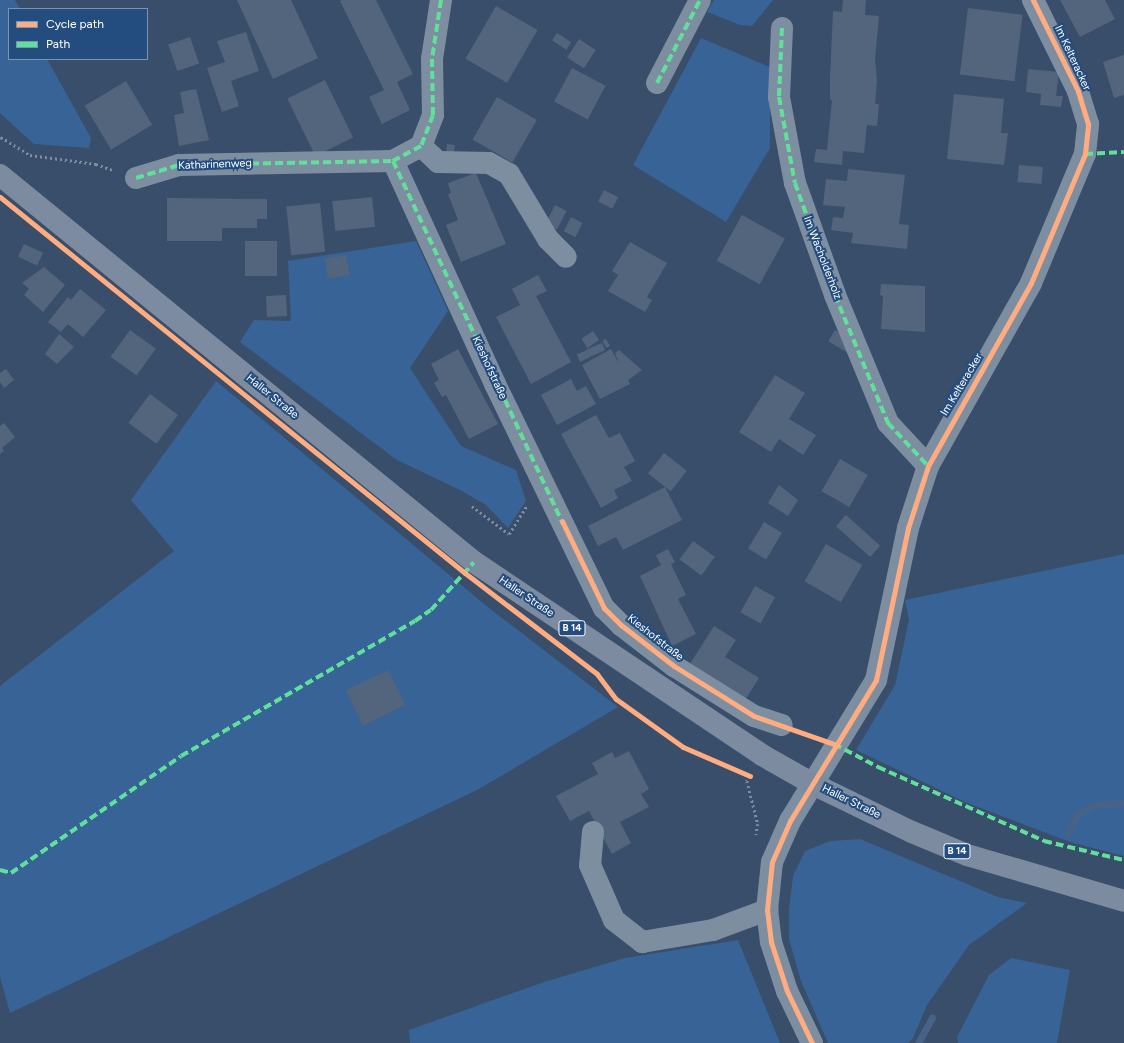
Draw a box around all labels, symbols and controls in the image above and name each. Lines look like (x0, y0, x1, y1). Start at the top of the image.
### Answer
legend (8, 8, 148, 60)
text: Cycle path (46, 17, 104, 31)
street label: Im Kelteracker (1051, 23, 1093, 93)
text: Path (46, 37, 70, 51)
street label: Katharinenweg (178, 157, 252, 173)
street label: Im Wacholderholz (800, 214, 844, 302)
street label: Kieshofstraße (469, 334, 509, 402)
street label: Im Kelteracker (938, 351, 986, 419)
street label: Haller Straße (243, 372, 301, 422)
street label: Haller Straße (496, 574, 556, 620)
street label: Kieshofstraße (624, 612, 686, 664)
road number: B 14 (558, 620, 586, 636)
street label: Haller Straße (820, 782, 882, 822)
road number: B 14 (943, 843, 971, 859)

